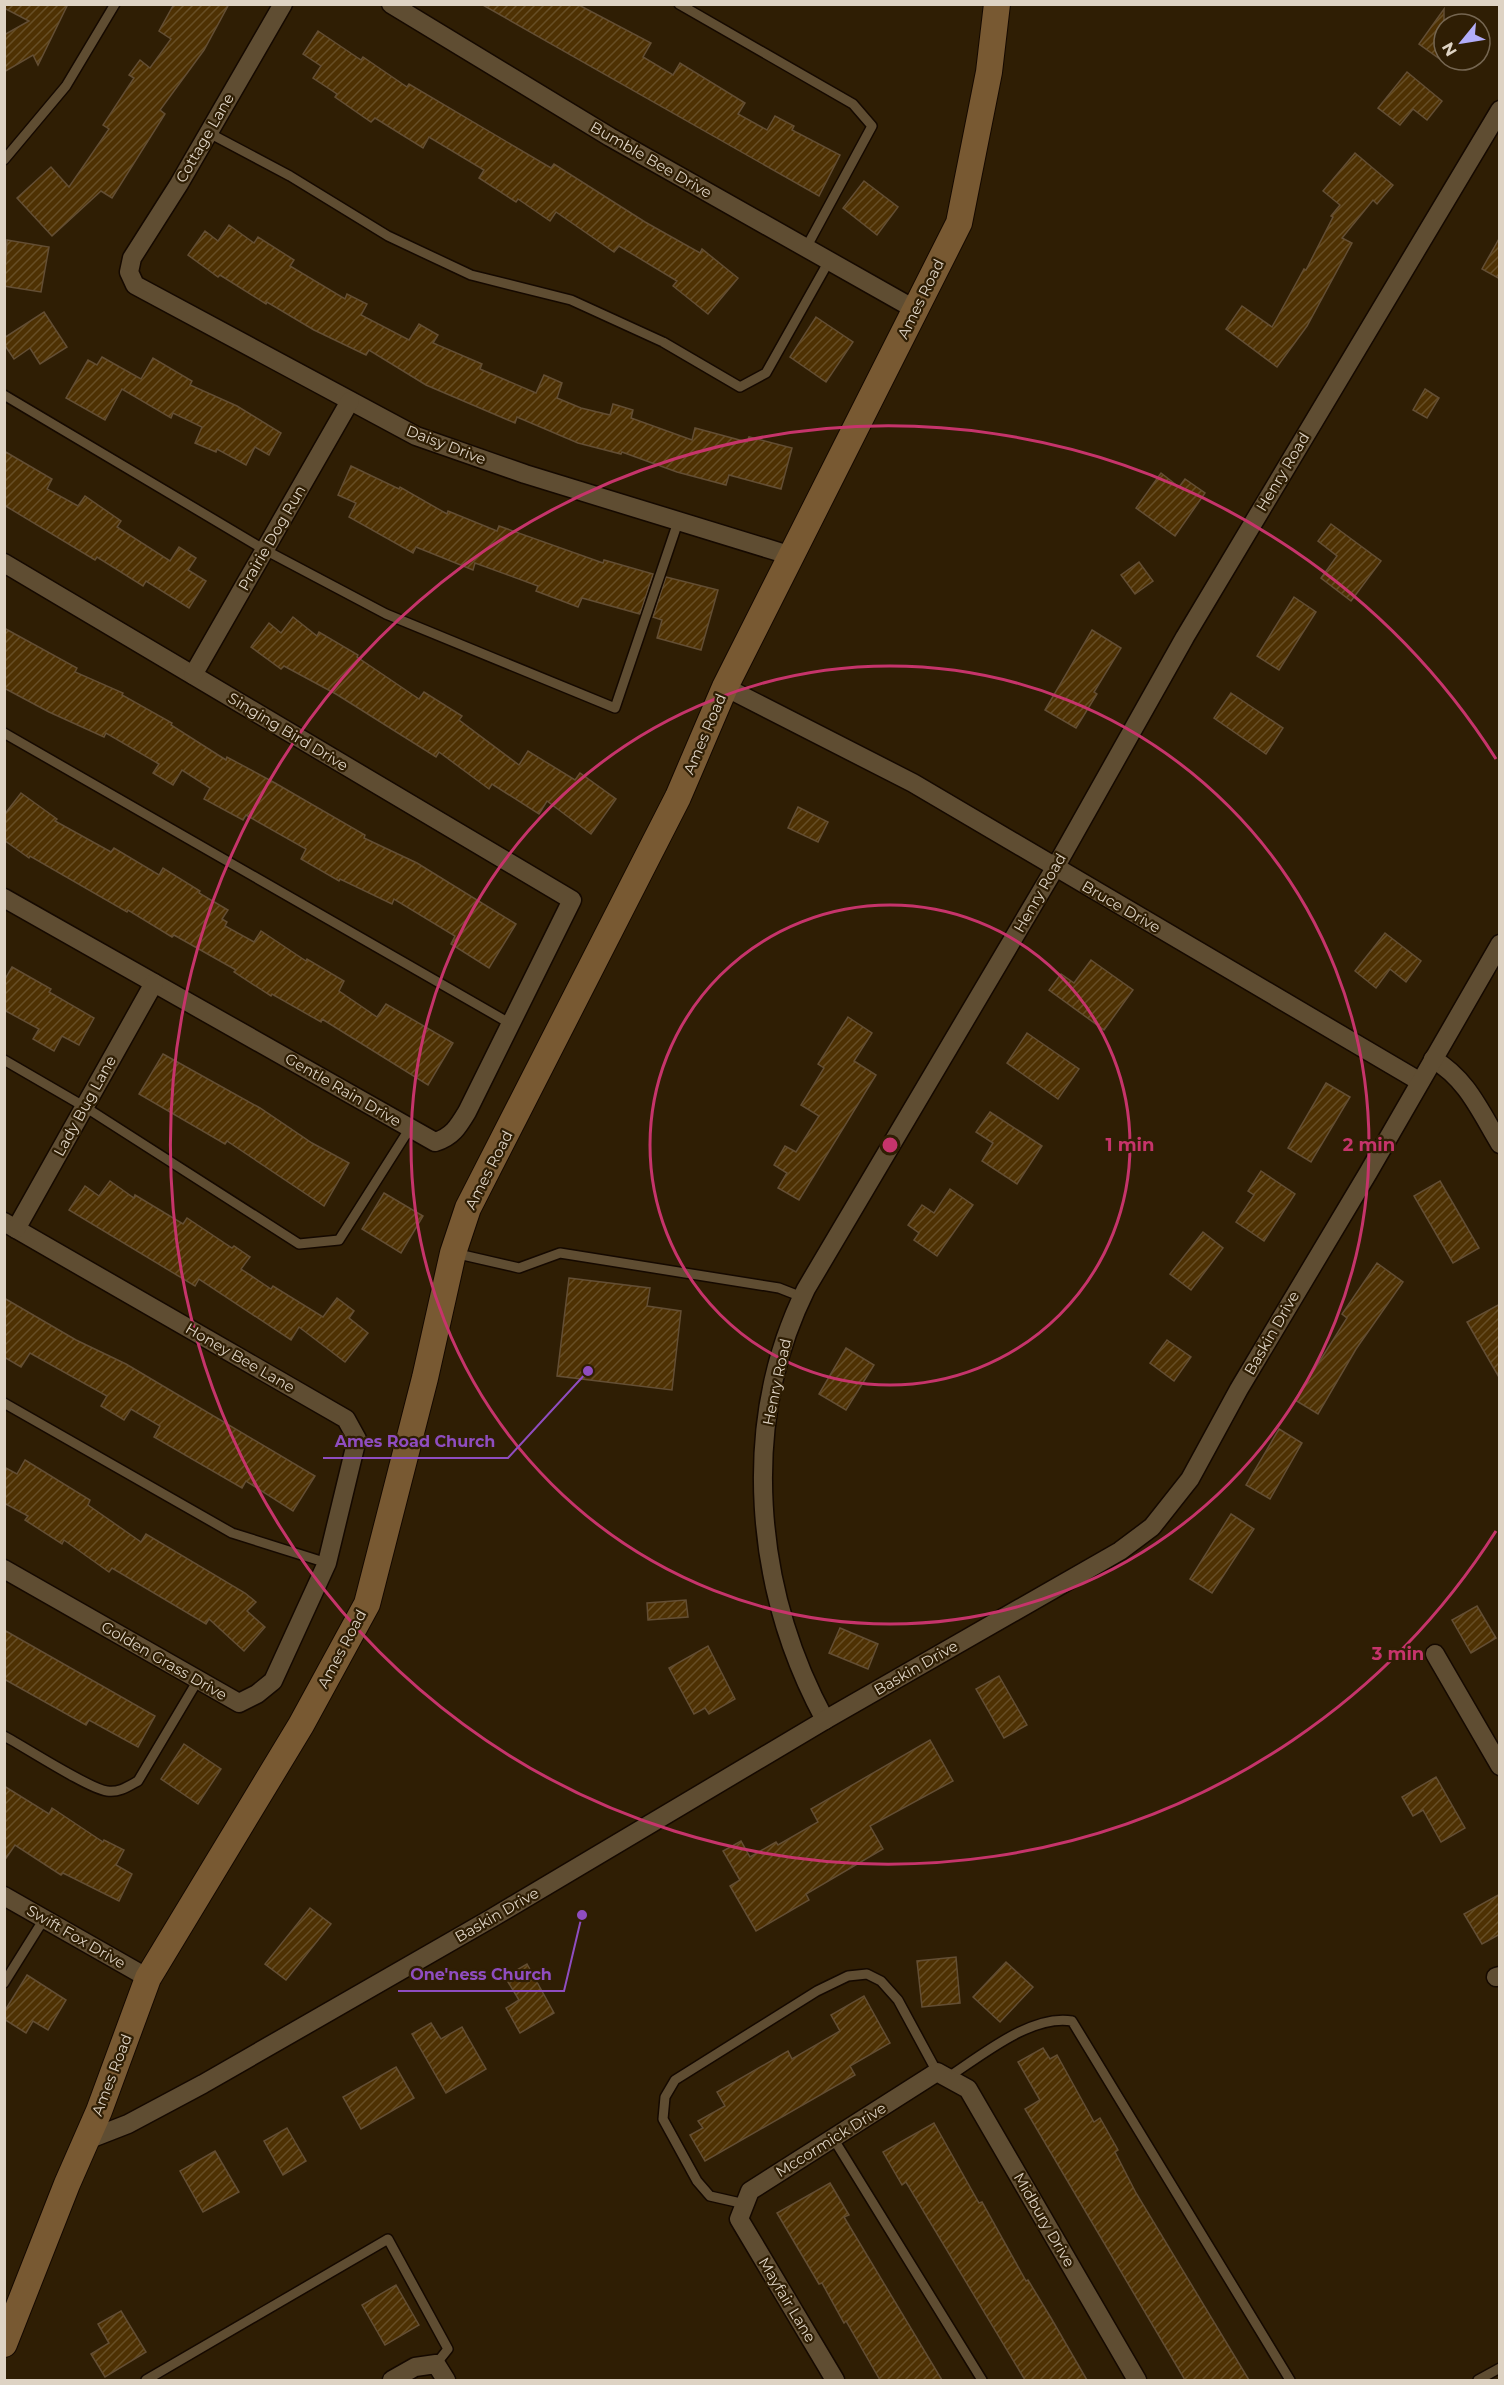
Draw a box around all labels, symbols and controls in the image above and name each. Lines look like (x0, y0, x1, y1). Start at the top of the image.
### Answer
north arrow (1432, 12, 1492, 72)
text: N (1438, 39, 1461, 60)
street label: Cottage Lane (171, 90, 238, 186)
street label: Bumble Bee Drive (587, 117, 715, 202)
street label: Ames Road (893, 256, 948, 342)
street label: Daisy Drive (404, 421, 489, 468)
street label: Henry Road (1252, 429, 1314, 515)
street label: Prairie Dog Run (234, 482, 309, 594)
street label: Singing Bird Drive (225, 688, 352, 775)
street label: Ames Road (679, 690, 730, 777)
street label: Henry Road (1009, 850, 1070, 936)
street label: Bruce Drive (1078, 876, 1164, 937)
street label: Gentle Rain Drive (282, 1049, 405, 1131)
street label: Lady Bug Lane (49, 1052, 120, 1159)
street label: Ames Road (461, 1127, 517, 1212)
text: 1 min (1106, 1134, 1154, 1156)
text: 2 min (1343, 1134, 1395, 1156)
centre of rings (880, 1135, 900, 1155)
street label: Baskin Drive (1240, 1287, 1303, 1378)
street label: Honey Bee Lane (182, 1319, 298, 1397)
street label: Henry Road (758, 1337, 795, 1427)
callout: Ames Road Church (323, 1424, 508, 1458)
text: Ames Road Church (334, 1432, 495, 1451)
street label: Ames Road (313, 1606, 370, 1691)
street label: Golden Grass Drive (98, 1617, 231, 1704)
street label: Baskin Drive (870, 1636, 961, 1699)
text: 3 min (1371, 1643, 1424, 1665)
street label: Baskin Drive (451, 1883, 542, 1946)
street label: Swift Fox Drive (23, 1901, 129, 1973)
callout: One'ness Church (398, 1957, 564, 1991)
text: One'ness Church (410, 1965, 552, 1984)
street label: Ames Road (87, 2031, 136, 2118)
street label: Mccormick Drive (772, 2098, 890, 2181)
street label: Midbury Drive (1010, 2169, 1079, 2270)
street label: Mayfair Lane (755, 2254, 820, 2346)

